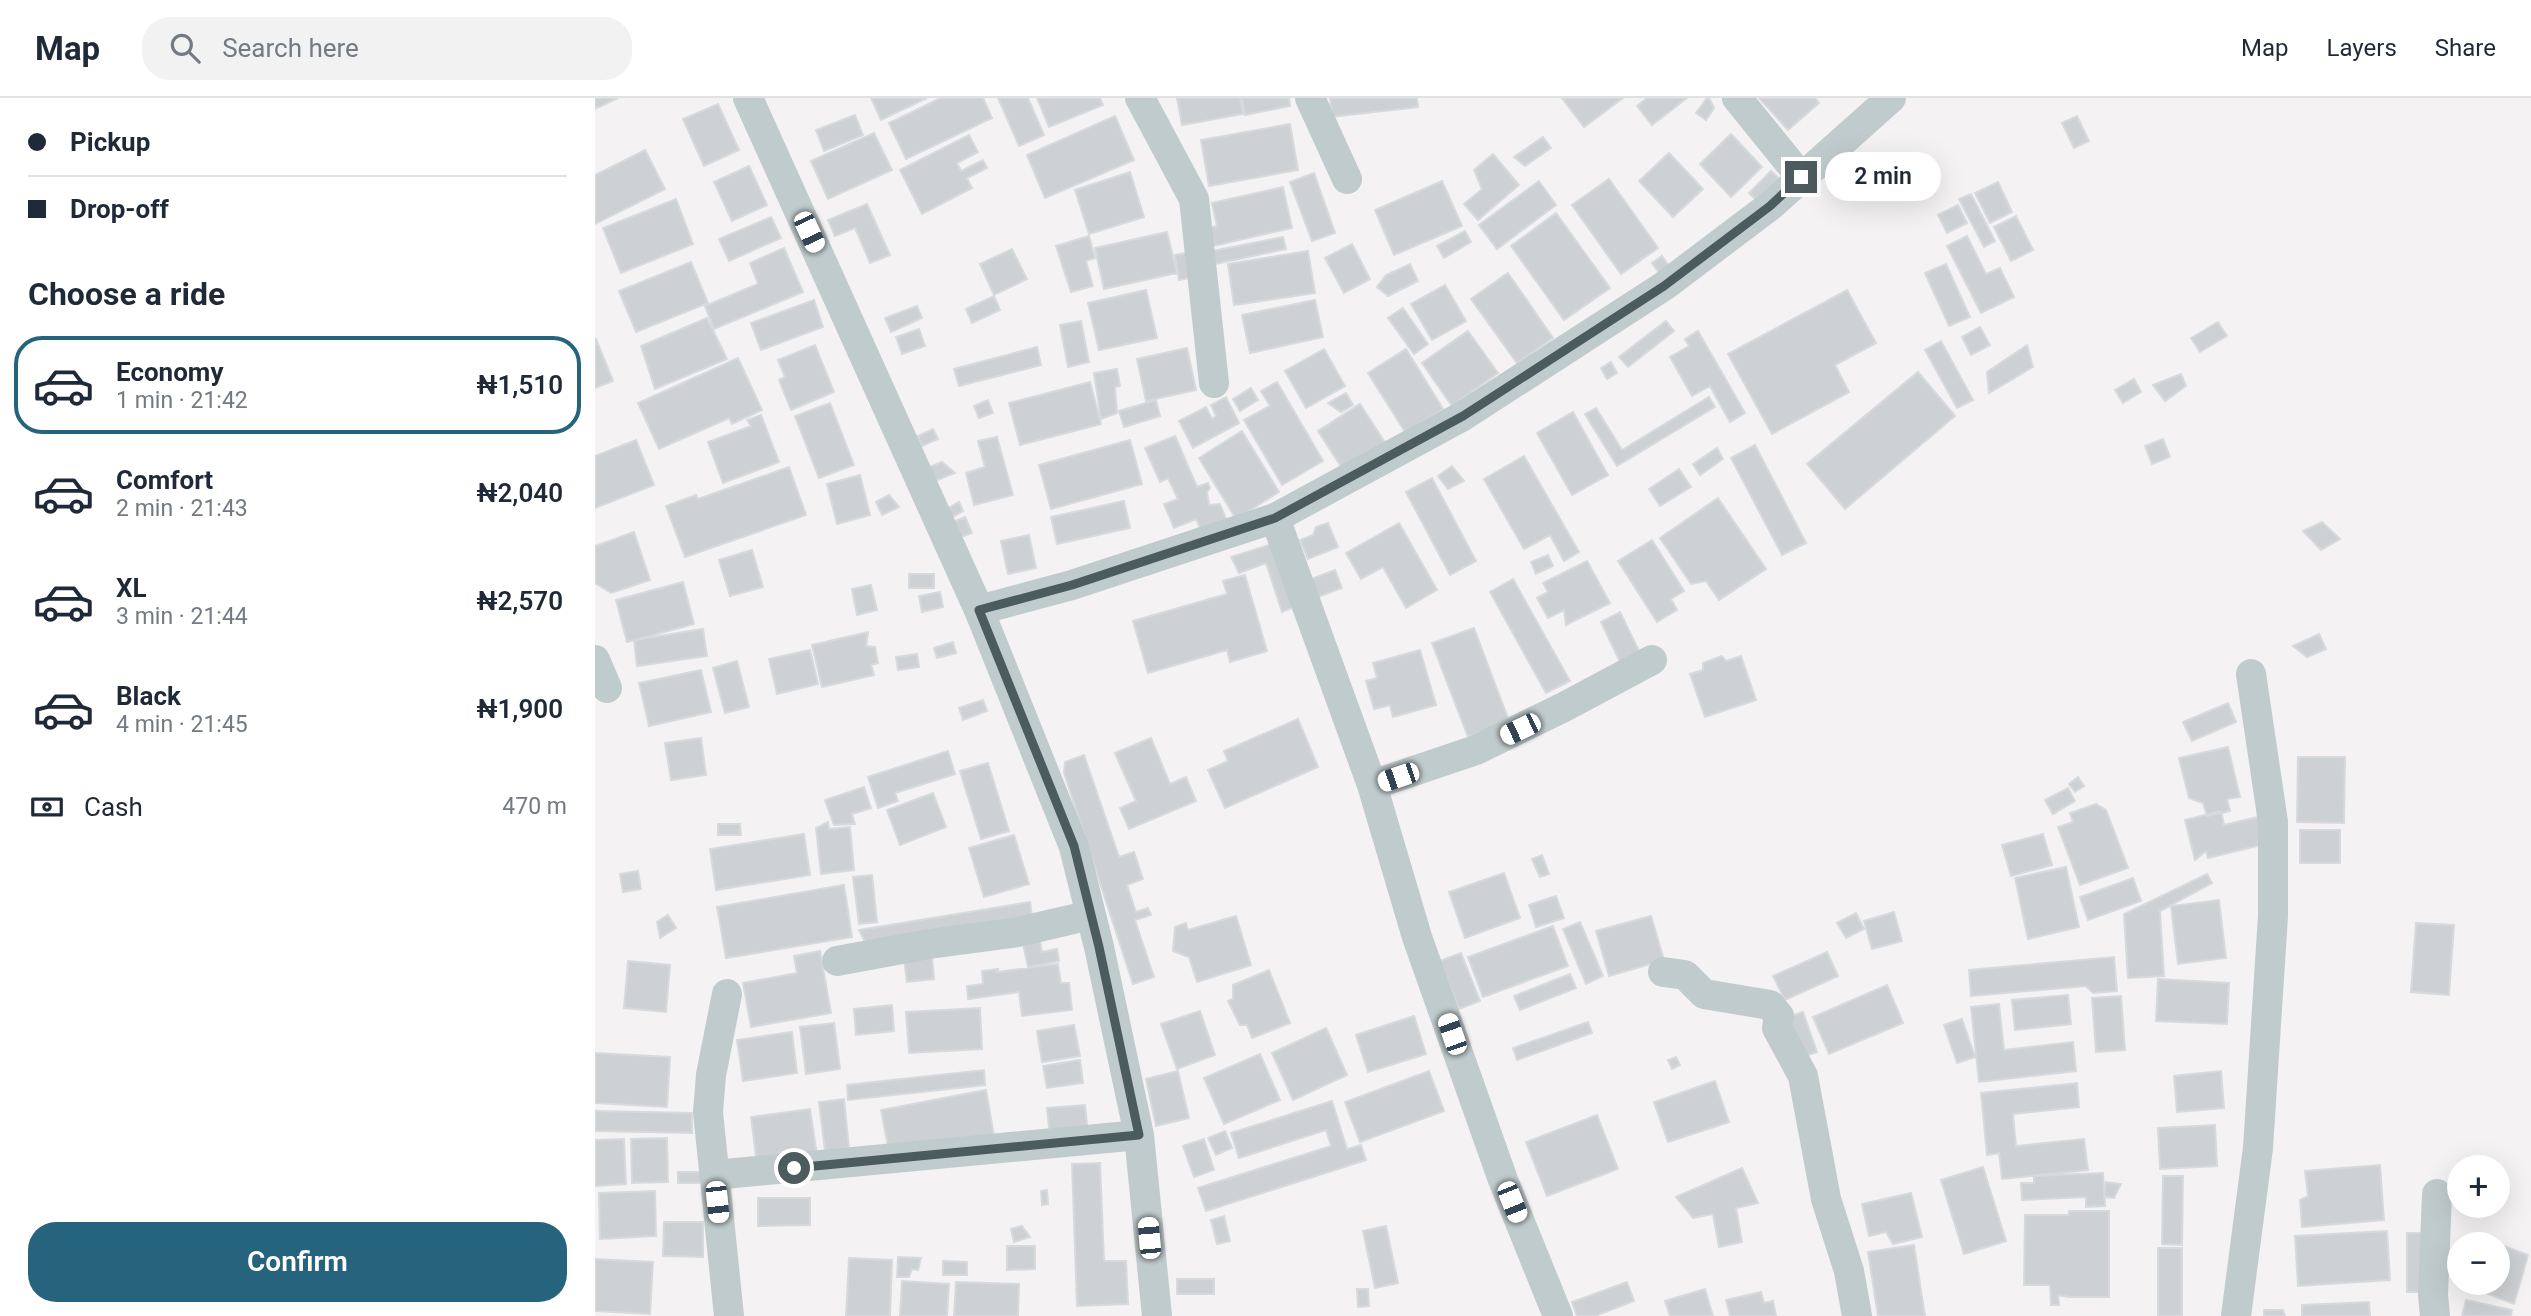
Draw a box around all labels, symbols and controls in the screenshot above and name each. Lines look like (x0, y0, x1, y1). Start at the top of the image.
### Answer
search box (142, 17, 632, 80)
text: Map (35, 29, 100, 68)
icon: search (166, 29, 204, 67)
text: Search here (222, 33, 359, 63)
text: Map (2241, 34, 2289, 62)
text: Layers (2327, 34, 2397, 62)
text: Share (2435, 34, 2496, 62)
text: Pickup (70, 127, 150, 157)
callout: 2 min (1825, 153, 1941, 202)
route end (1785, 161, 1817, 193)
text: 2 min (1854, 163, 1912, 190)
text: Drop-off (70, 194, 169, 224)
car (791, 209, 828, 255)
text: Choose a ride (28, 275, 225, 313)
icon: car (32, 354, 95, 417)
text: Economy (116, 357, 223, 387)
text: ₦1,510 (476, 370, 563, 400)
text: 1 min · 21:42 (116, 387, 248, 414)
icon: car (32, 462, 95, 525)
text: Comfort (116, 465, 213, 495)
text: ₦2,040 (476, 478, 563, 508)
text: 2 min · 21:43 (116, 495, 248, 522)
icon: car (32, 570, 95, 633)
text: XL (116, 573, 147, 603)
text: ₦2,570 (476, 586, 563, 616)
text: 3 min · 21:44 (116, 603, 248, 630)
icon: car (32, 678, 95, 741)
text: Black (116, 681, 181, 711)
text: ₦1,900 (476, 694, 563, 724)
car (1497, 710, 1544, 748)
text: 4 min · 21:45 (116, 711, 248, 738)
car (1375, 760, 1422, 794)
icon: cash (28, 788, 66, 826)
text: Cash (84, 792, 143, 822)
text: 470 m (502, 793, 567, 820)
car (1436, 1011, 1469, 1057)
route start (778, 1152, 810, 1184)
map controls (2447, 1155, 2510, 1295)
button: + (2447, 1155, 2510, 1218)
car (1495, 1179, 1530, 1225)
car (705, 1180, 730, 1224)
car (1137, 1216, 1162, 1260)
button: Confirm (28, 1222, 567, 1302)
button: − (2447, 1232, 2510, 1295)

